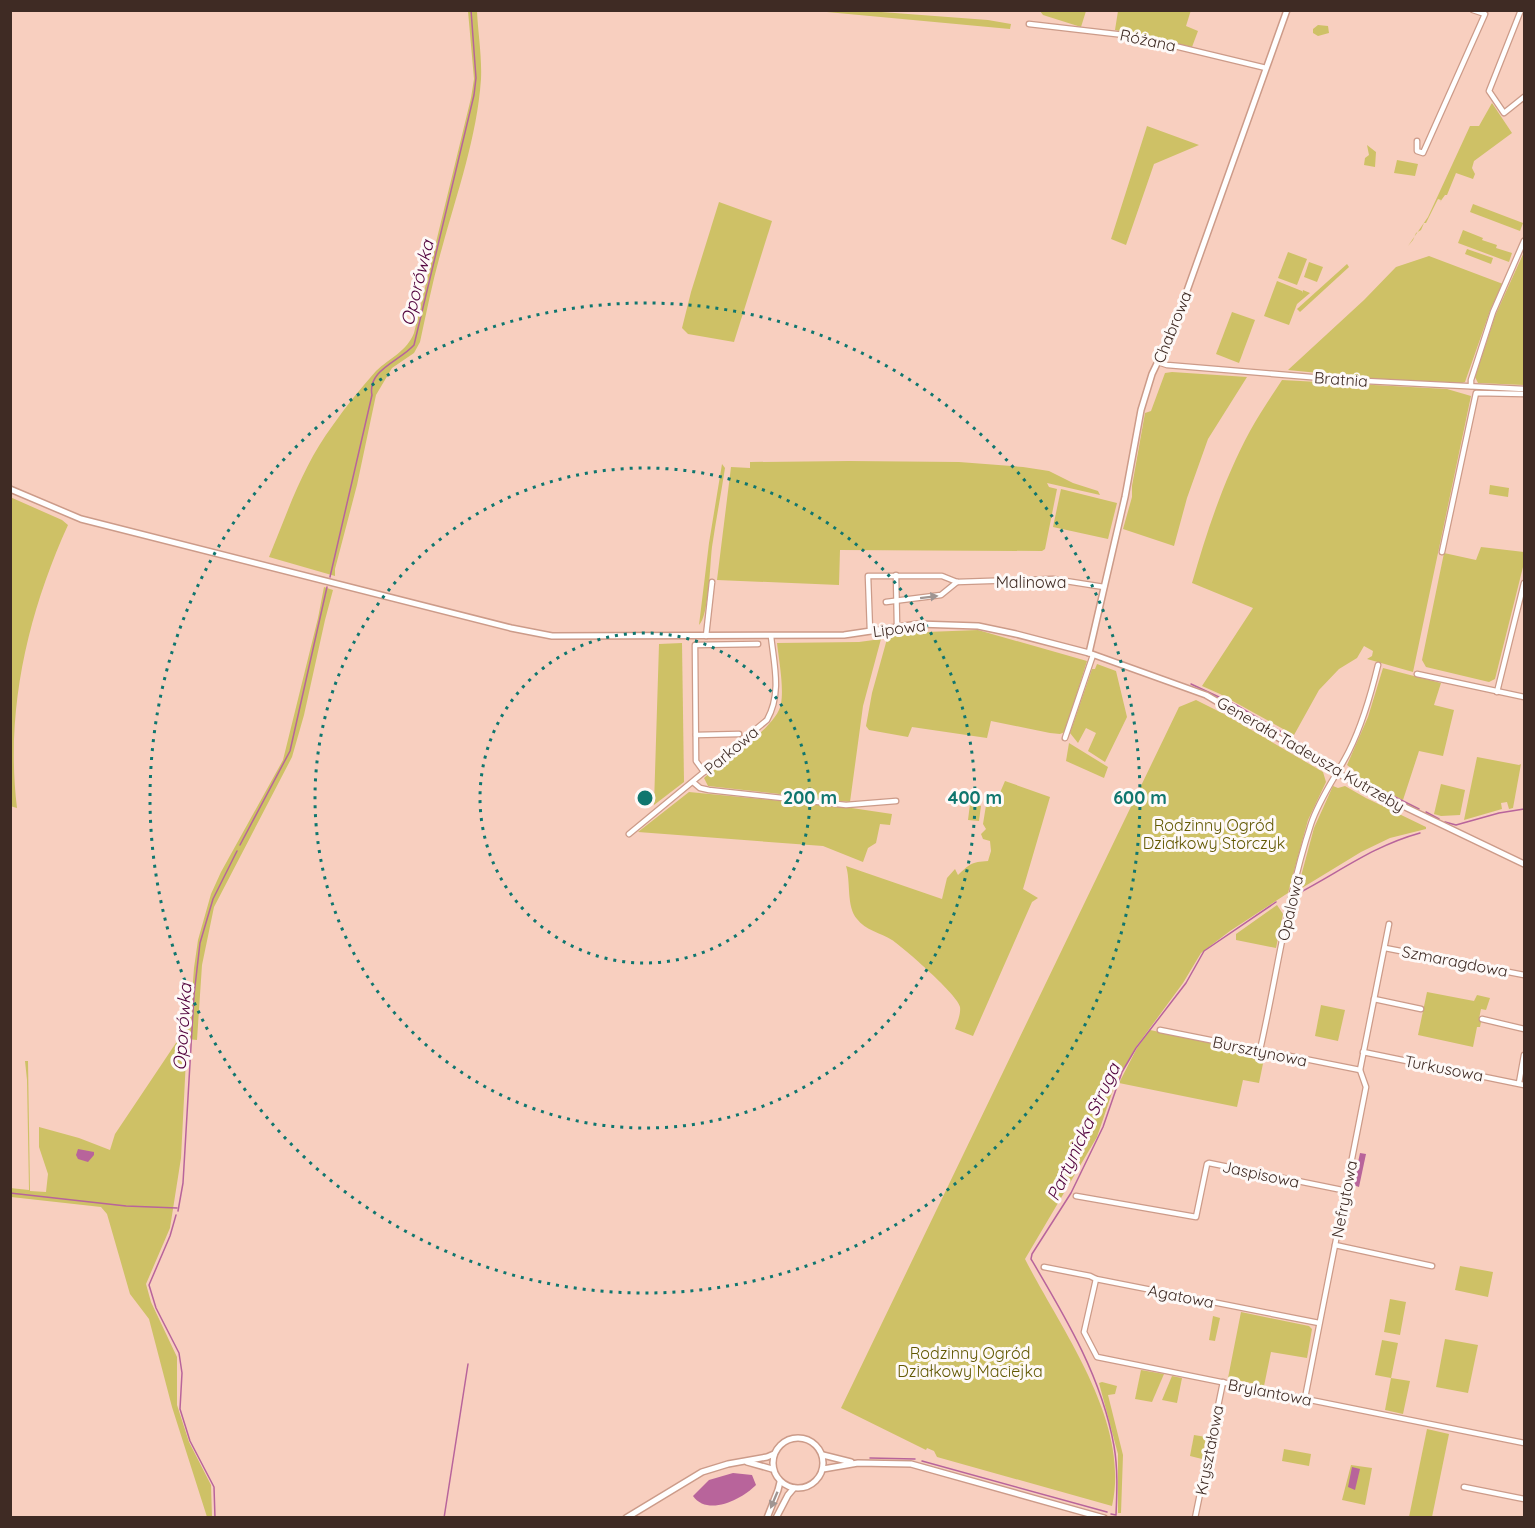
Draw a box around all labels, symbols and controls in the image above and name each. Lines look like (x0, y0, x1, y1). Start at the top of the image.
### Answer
street label: Różana (1118, 24, 1178, 56)
water label: Oporówka (395, 237, 439, 328)
street label: Chabrowa (1148, 288, 1196, 366)
street label: Bratnia (1313, 367, 1369, 391)
street label: Malinowa (996, 572, 1066, 592)
one-way arrow (920, 592, 939, 601)
street label: Lipowa (871, 615, 927, 641)
street label: Generała Tadeusza Kutrzeby (1214, 692, 1408, 816)
street label: Parkowa (700, 721, 762, 779)
text: 200 m (783, 786, 837, 809)
text: 400 m (948, 786, 1002, 809)
text: 600 m (1113, 786, 1167, 809)
centre of rings (635, 788, 655, 808)
park label: Rodzinny Ogród Działkowy Storczyk (1143, 815, 1285, 853)
street label: Opalowa (1273, 873, 1307, 943)
street label: Szmaragdowa (1400, 941, 1510, 981)
water label: Oporówka (167, 982, 197, 1071)
street label: Bursztynowa (1211, 1031, 1309, 1071)
street label: Turkusowa (1403, 1051, 1485, 1085)
water label: Partynicka Struga (1041, 1059, 1125, 1204)
street label: Jaspisowa (1221, 1156, 1301, 1192)
street label: Nefrytowa (1327, 1159, 1361, 1239)
street label: Agatowa (1146, 1280, 1216, 1312)
park label: Rodzinny Ogród Działkowy Maciejka (897, 1343, 1043, 1381)
street label: Brylantowa (1226, 1374, 1314, 1410)
street label: Kryształowa (1190, 1403, 1228, 1497)
one-way arrow (769, 1491, 779, 1509)

